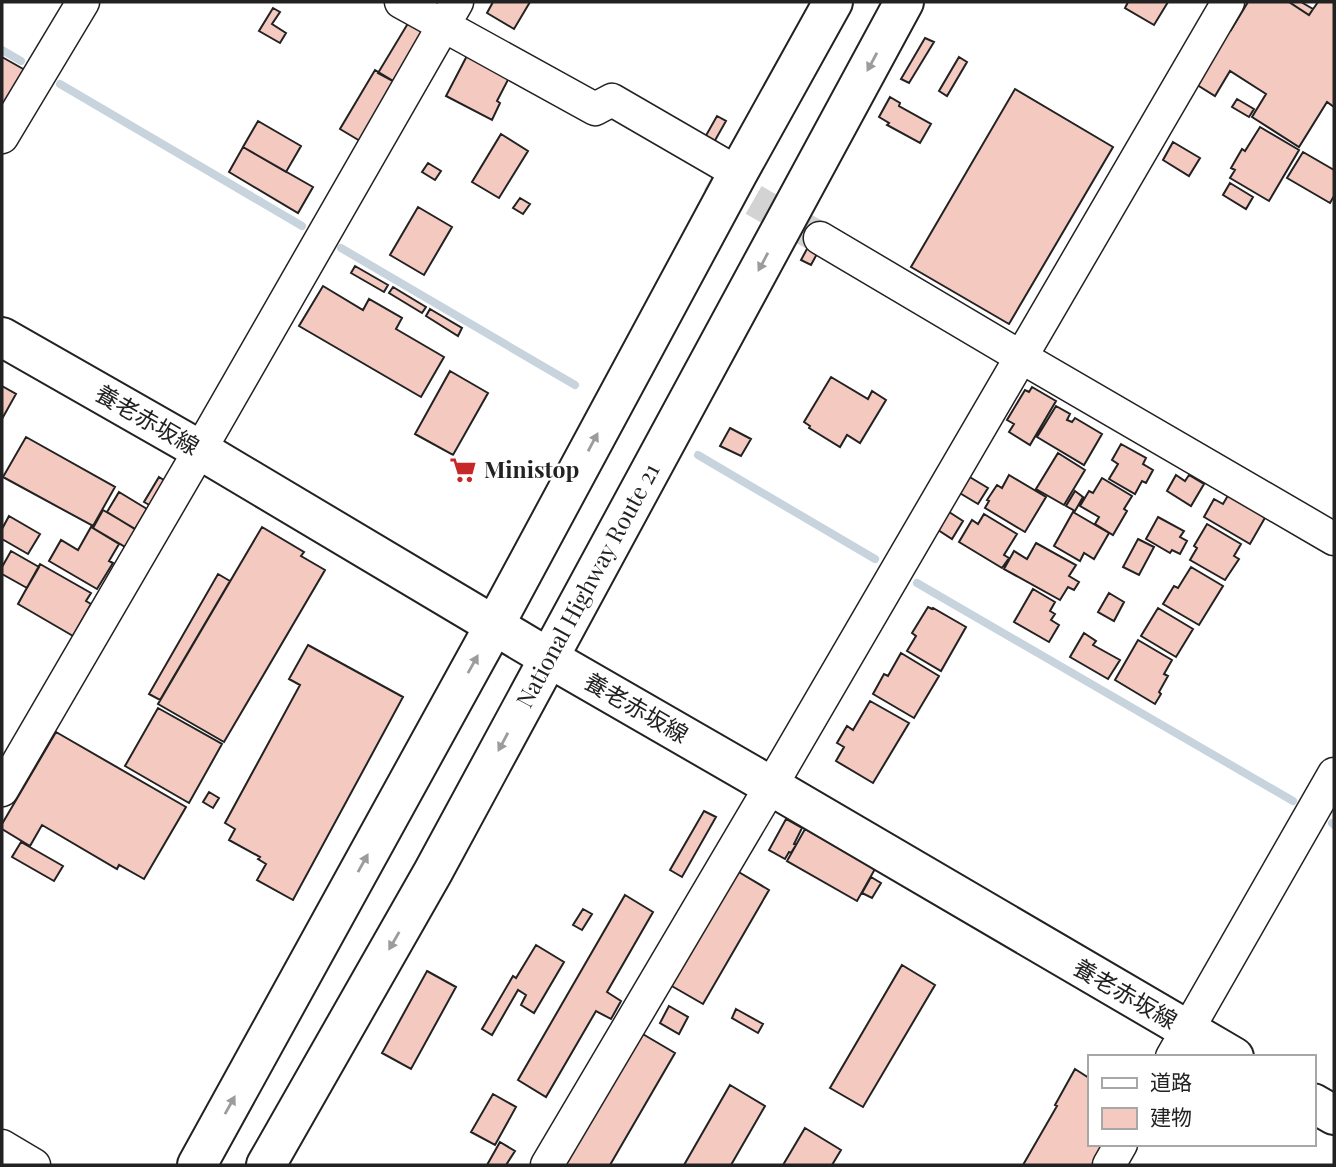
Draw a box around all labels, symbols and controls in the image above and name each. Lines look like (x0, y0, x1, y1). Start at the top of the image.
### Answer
one-way arrow (866, 52, 878, 72)
one-way arrow (758, 252, 769, 272)
street label: 養老赤坂線 (90, 377, 205, 461)
one-way arrow (587, 433, 599, 452)
place label: Ministop (484, 453, 579, 484)
supermarket icon: Ministop (448, 455, 478, 485)
street label: National Highway Route 21 (508, 457, 666, 712)
one-way arrow (467, 654, 479, 674)
street label: 養老赤坂線 (579, 665, 694, 749)
one-way arrow (498, 732, 509, 752)
one-way arrow (357, 854, 369, 873)
one-way arrow (388, 931, 400, 951)
street label: 養老赤坂線 (1068, 951, 1183, 1035)
legend (1088, 1055, 1315, 1146)
text: 道路 (1150, 1067, 1192, 1095)
one-way arrow (223, 1095, 235, 1115)
text: 建物 (1150, 1102, 1192, 1130)

